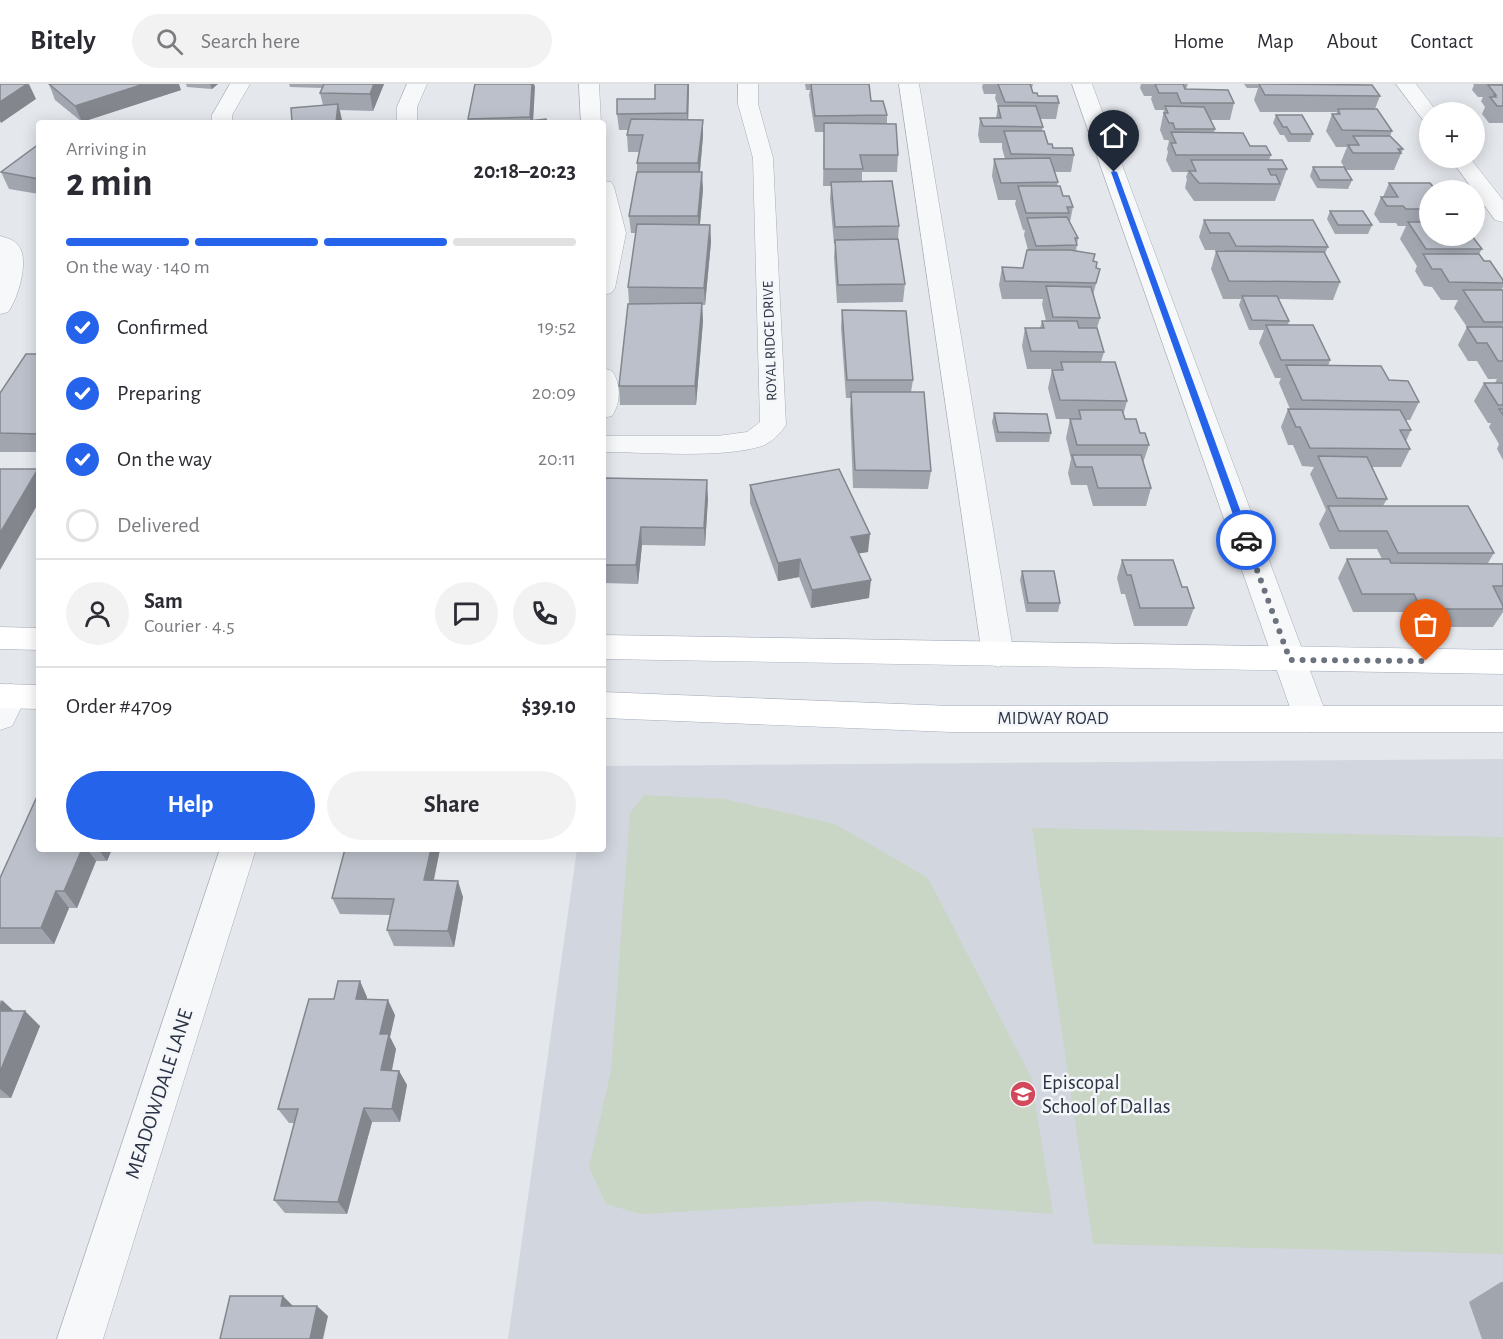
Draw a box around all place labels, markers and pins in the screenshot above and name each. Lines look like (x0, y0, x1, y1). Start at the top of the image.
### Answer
pin (1088, 110, 1139, 172)
pin (1400, 599, 1451, 661)
place label: Episcopal School of Dallas (1042, 1072, 1171, 1117)
school or university icon: Episcopal School of Dallas (1008, 1079, 1038, 1109)

